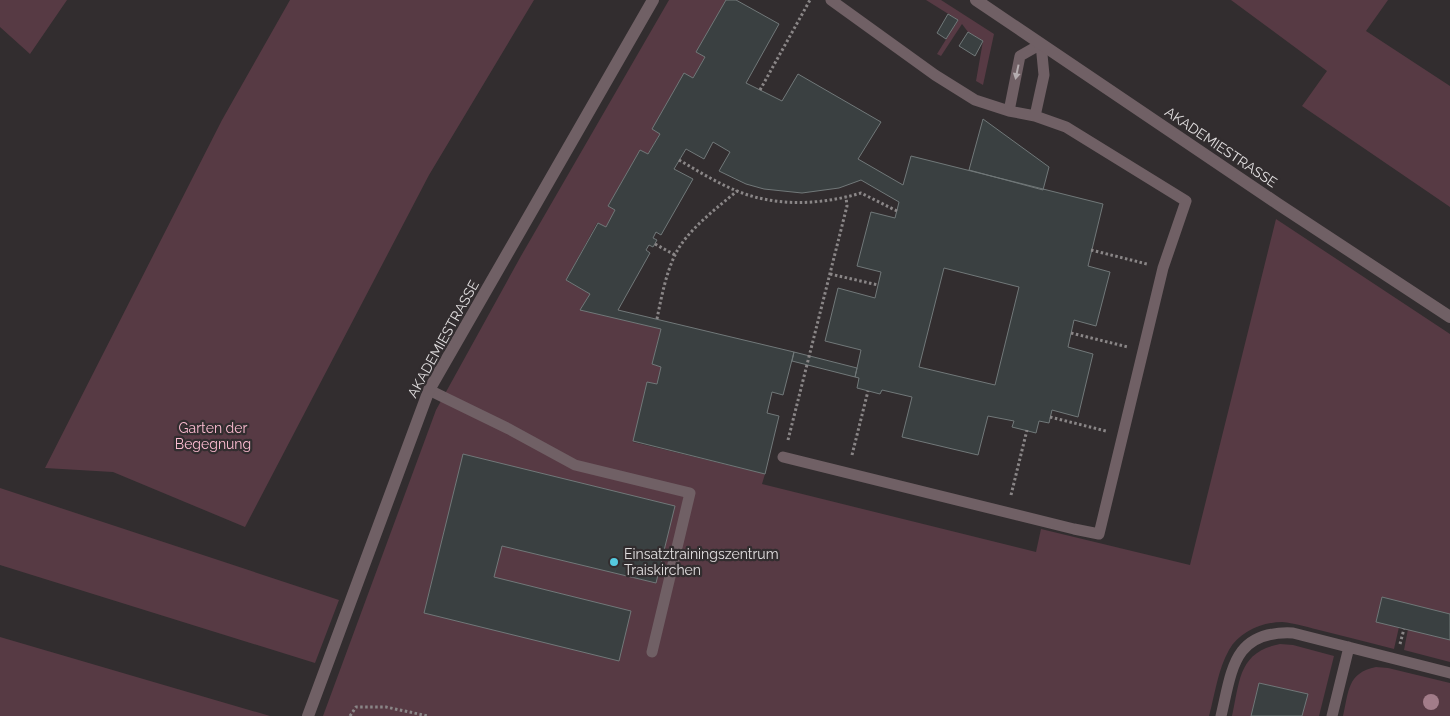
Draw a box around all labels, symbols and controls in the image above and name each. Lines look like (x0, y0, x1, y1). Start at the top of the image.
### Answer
one-way arrow (1012, 64, 1020, 80)
street label: AKADEMIESTRASSE (1162, 104, 1280, 190)
street label: AKADEMIESTRASSE (404, 278, 482, 400)
park label: Garten der Begegnung (175, 420, 251, 452)
place label: Einsatztrainingszentrum Traiskirchen (624, 546, 779, 578)
marker: Einsatztrainingszentrum Traiskirchen (608, 556, 620, 568)

